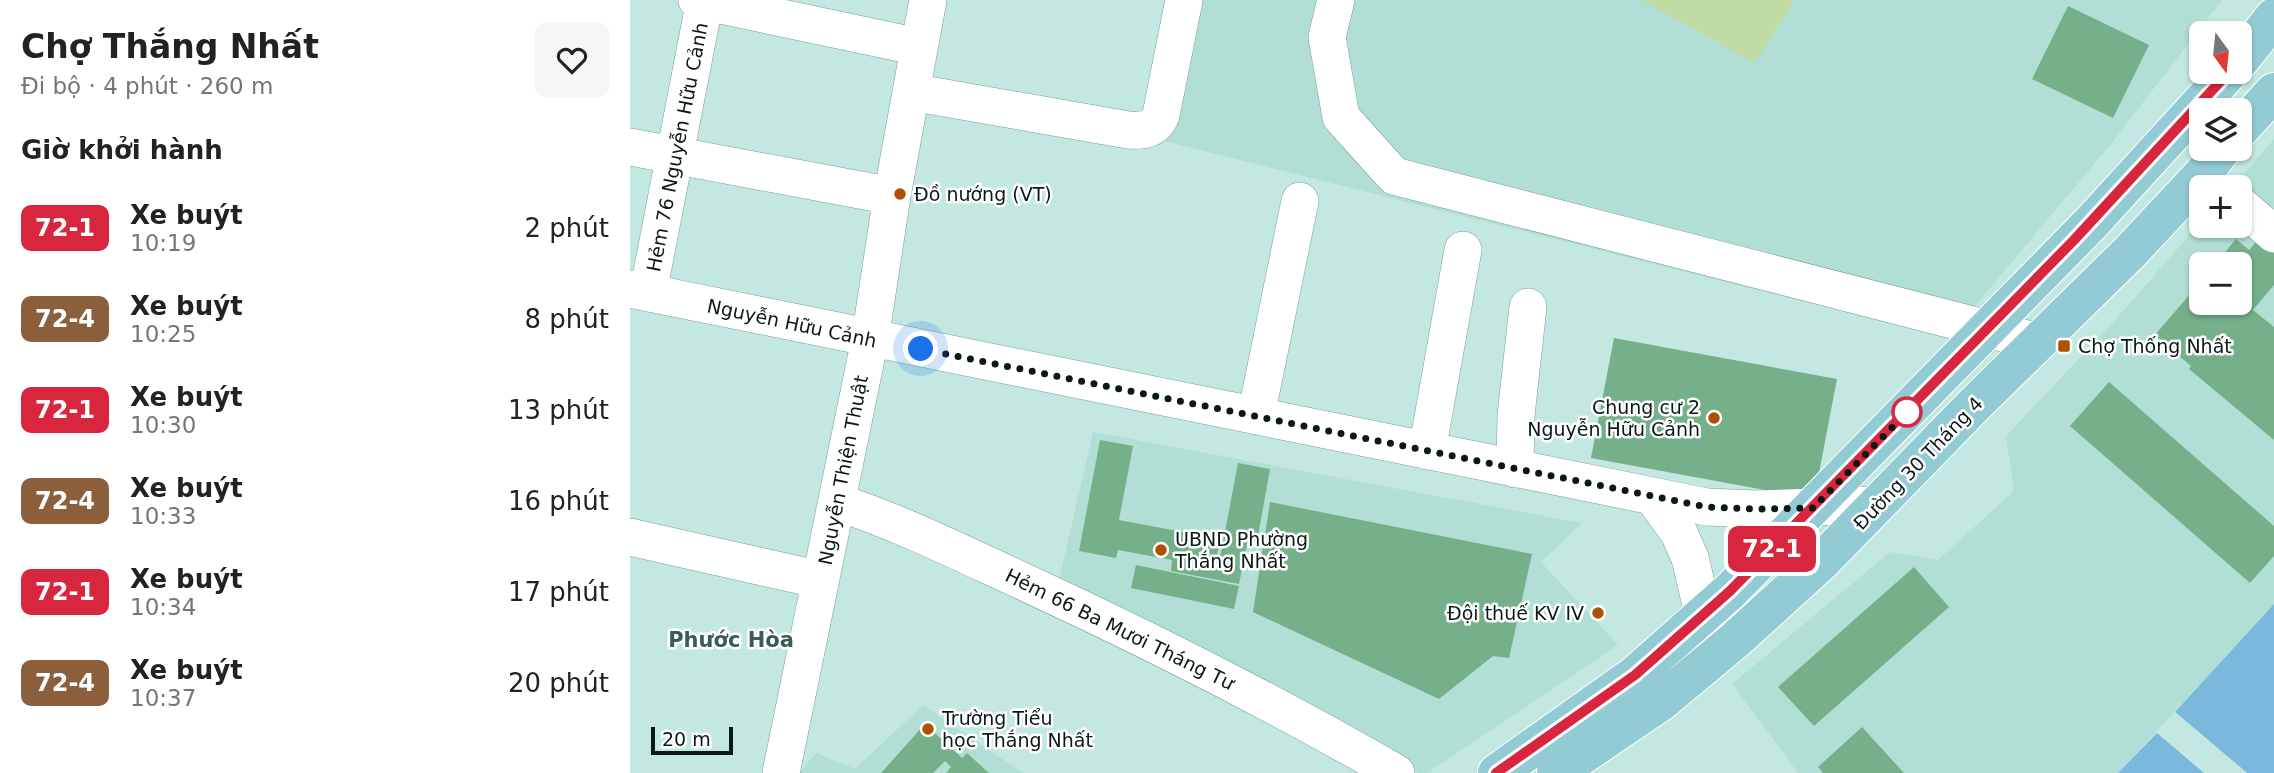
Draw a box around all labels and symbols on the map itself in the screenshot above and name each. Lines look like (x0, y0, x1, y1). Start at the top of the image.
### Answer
street label: Hẻm 76 Nguyễn Hữu Cảnh (642, 20, 712, 274)
north arrow (2189, 21, 2252, 84)
place label: Đồ nướng (VT) (914, 183, 1052, 205)
marker: Đồ nướng (VT) (892, 186, 908, 202)
street label: Nguyễn Hữu Cảnh (705, 294, 879, 352)
your location (903, 331, 938, 366)
place label: Chợ Thống Nhất (2078, 335, 2232, 357)
marker: Chợ Thống Nhất (2056, 338, 2072, 354)
street label: Nguyễn Thiện Thuật (814, 373, 872, 567)
street label: Đường 30 Tháng 4 (1849, 392, 1987, 534)
place label: Chung cư 2 Nguyễn Hữu Cảnh (1527, 396, 1700, 440)
unlabelled marker (1892, 397, 1922, 427)
marker: Chung cư 2 Nguyễn Hữu Cảnh (1706, 410, 1722, 426)
line badge: 72-1 (1723, 526, 1821, 572)
place label: UBND Phường Thắng Nhất (1174, 528, 1308, 572)
marker: UBND Phường Thắng Nhất (1153, 542, 1169, 558)
street label: Hẻm 66 Ba Mươi Tháng Tư (1002, 564, 1239, 695)
place label: Đội thuế KV IV (1447, 602, 1584, 624)
marker: Đội thuế KV IV (1590, 605, 1606, 621)
district label: Phước Hòa (668, 628, 794, 652)
place label: Trường Tiểu học Thắng Nhất (941, 707, 1093, 751)
marker: Trường Tiểu học Thắng Nhất (920, 721, 936, 737)
scale bar (651, 724, 733, 756)

